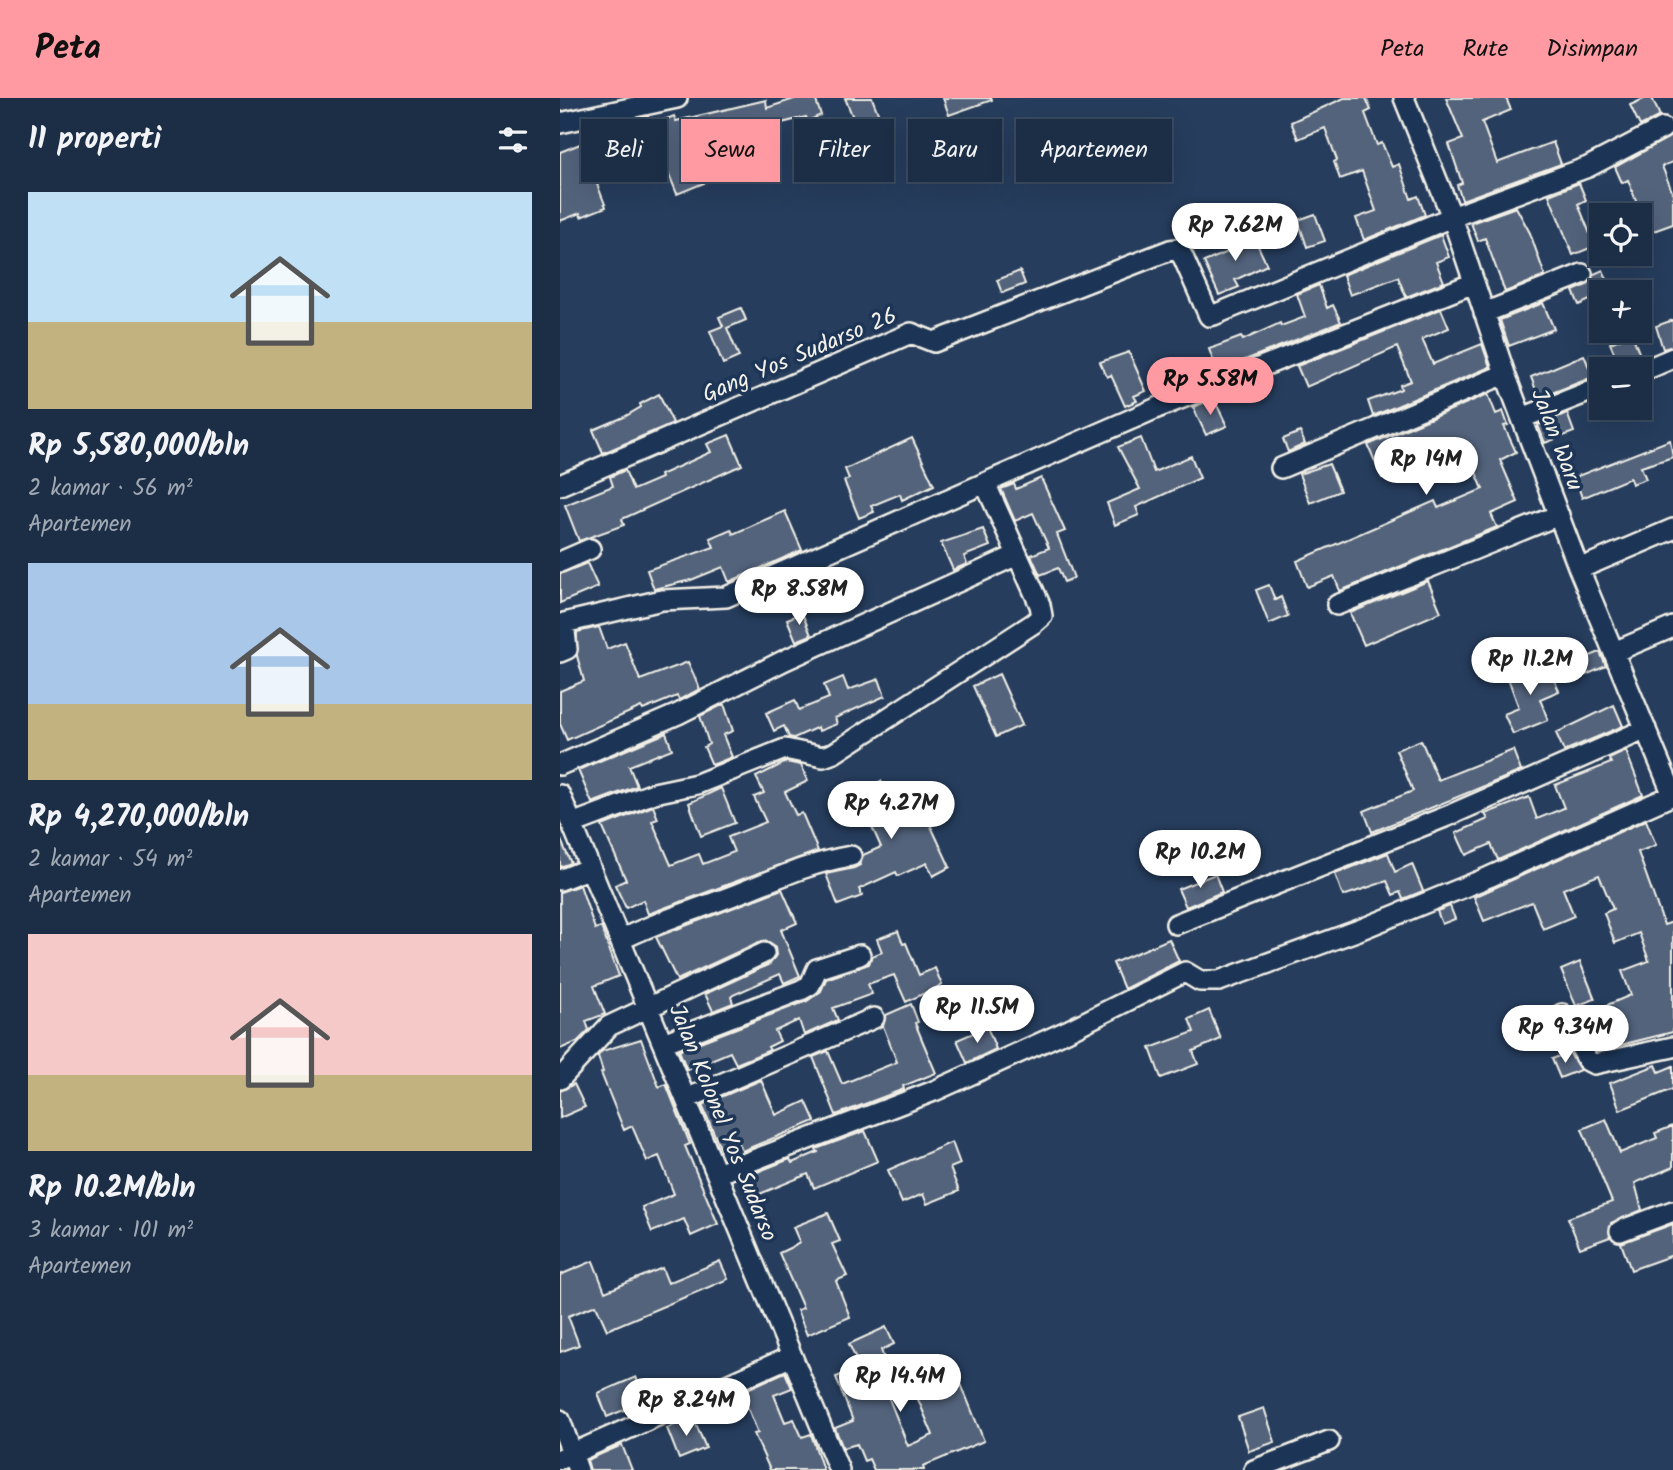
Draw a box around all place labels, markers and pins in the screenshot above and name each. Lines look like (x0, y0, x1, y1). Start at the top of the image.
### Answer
pin: Rp 7.62M (1163, 204, 1307, 263)
pin: Rp 5.58M (1138, 358, 1282, 417)
pin: Rp 14M (1369, 438, 1483, 497)
pin: Rp 8.58M (727, 568, 871, 627)
pin: Rp 11.2M (1458, 638, 1602, 697)
pin: Rp 4.27M (819, 782, 963, 841)
pin: Rp 10.2M (1128, 830, 1272, 890)
pin: Rp 11.5M (905, 986, 1049, 1045)
pin: Rp 9.34M (1493, 1006, 1637, 1065)
pin: Rp 14.4M (828, 1354, 972, 1414)
pin: Rp 8.24M (614, 1378, 758, 1438)

